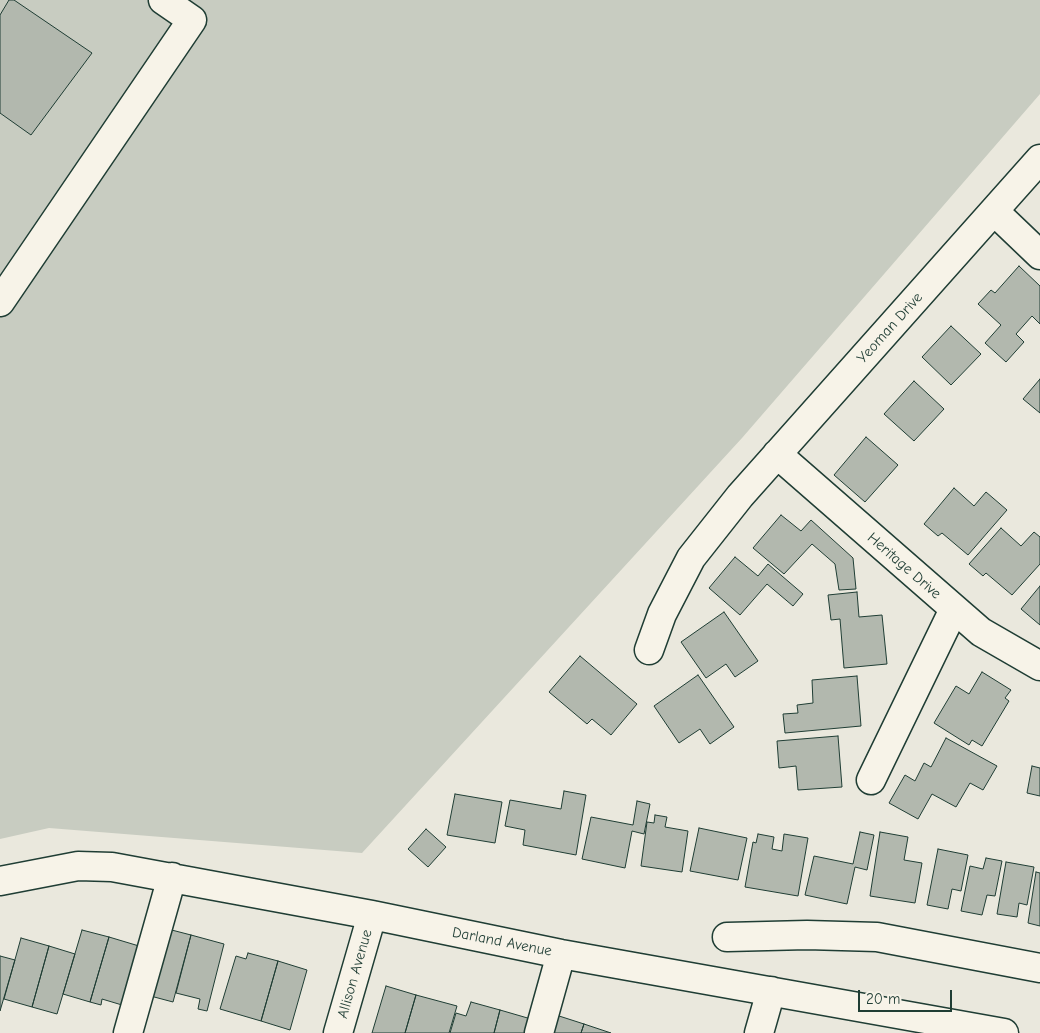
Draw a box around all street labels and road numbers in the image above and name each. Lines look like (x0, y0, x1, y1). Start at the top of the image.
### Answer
street label: Yeoman Drive (853, 289, 927, 367)
street label: Heritage Drive (863, 529, 945, 603)
street label: Darland Avenue (451, 924, 553, 960)
street label: Allison Avenue (334, 927, 376, 1021)

